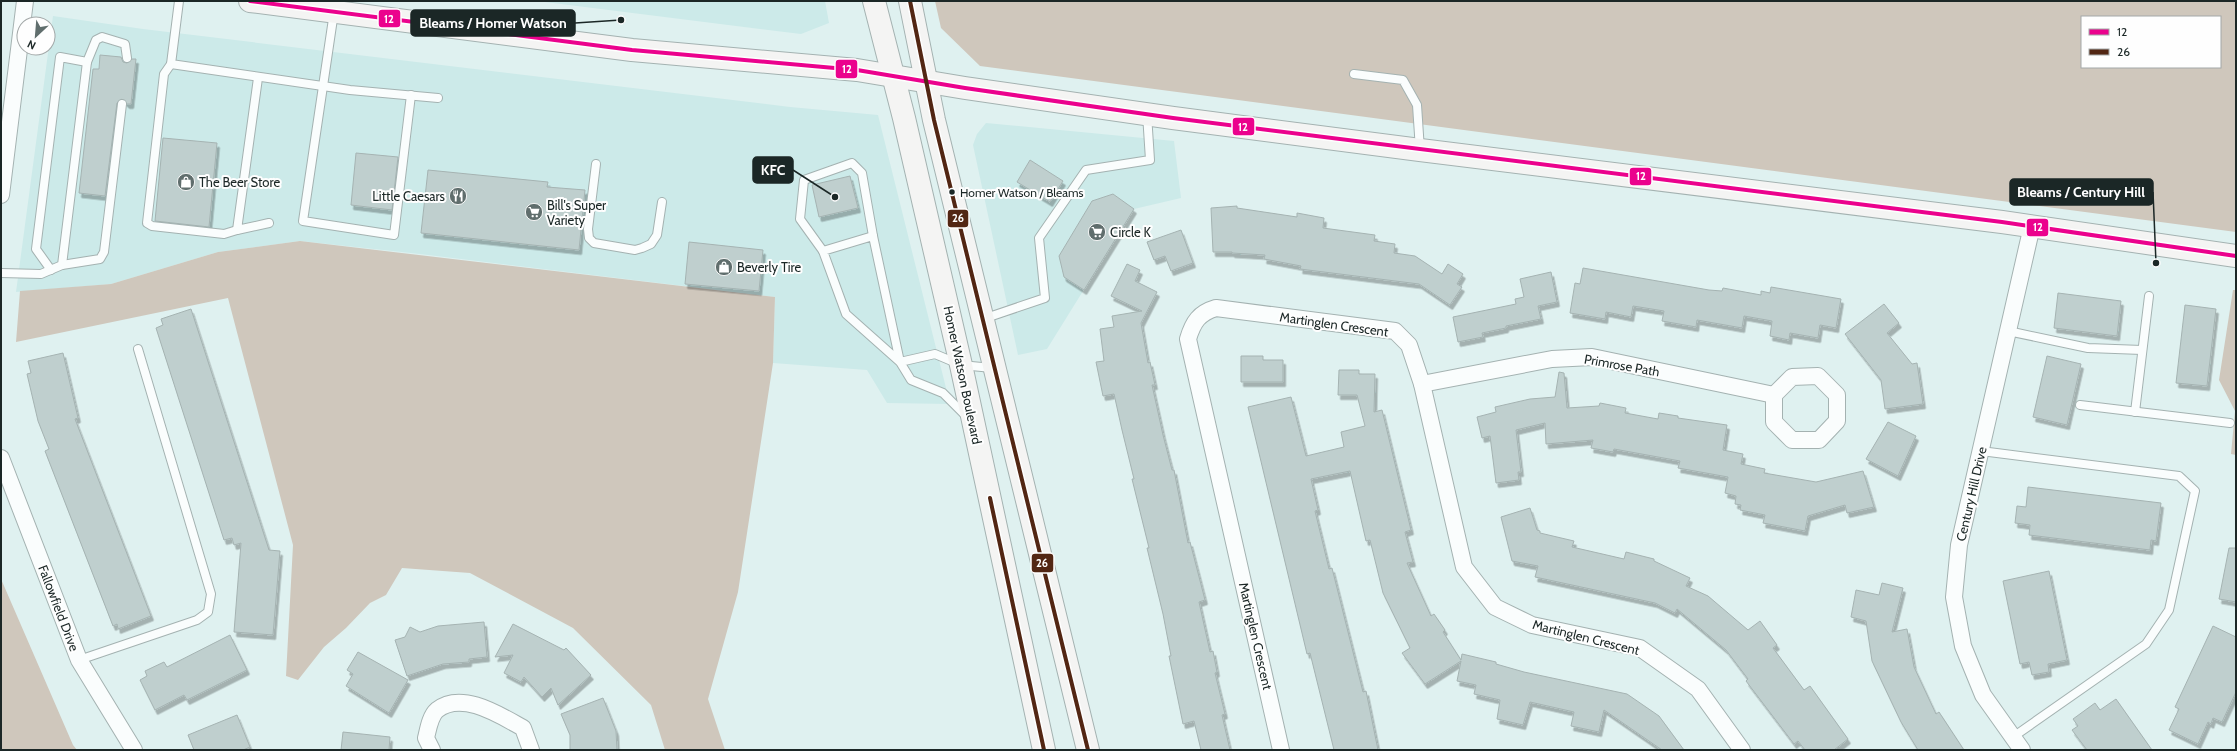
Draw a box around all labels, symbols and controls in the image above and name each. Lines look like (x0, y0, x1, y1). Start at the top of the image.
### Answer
line badge: 12 (378, 9, 401, 28)
callout: Bleams / Homer Watson (411, 10, 575, 36)
text: 12 (384, 12, 394, 26)
text: Bleams / Homer Watson (419, 14, 567, 32)
north arrow (16, 16, 56, 56)
legend (2081, 16, 2221, 68)
text: 12 (2117, 24, 2127, 39)
text: N (25, 37, 38, 53)
text: 26 (2117, 44, 2130, 59)
line badge: 12 (835, 59, 858, 79)
text: 12 (842, 62, 852, 76)
line badge: 12 (1232, 117, 1255, 136)
text: 12 (1238, 120, 1248, 134)
callout: KFC (753, 157, 793, 183)
text: KFC (761, 161, 786, 179)
line badge: 12 (1629, 167, 1652, 186)
text: 12 (1636, 169, 1646, 183)
shop icon: The Beer Store (176, 172, 196, 192)
place label: The Beer Store (199, 174, 280, 190)
callout: Bleams / Century Hill (2010, 179, 2153, 205)
text: Bleams / Century Hill (2017, 183, 2145, 201)
place label: Homer Watson / Bleams (960, 185, 1083, 200)
restaurant icon: Little Caesars (448, 186, 468, 206)
marker: Homer Watson / Bleams (947, 187, 957, 197)
place label: Little Caesars (372, 188, 446, 204)
place label: Bill's Super Variety (547, 197, 607, 228)
supermarket icon: Bill's Super Variety (524, 202, 544, 222)
line badge: 26 (947, 209, 969, 228)
text: 26 (952, 211, 964, 225)
line badge: 12 (2026, 218, 2049, 237)
text: 12 (2033, 220, 2043, 234)
supermarket icon: Circle K (1087, 222, 1107, 242)
place label: Circle K (1110, 224, 1152, 240)
shop icon: Beverly Tire (714, 257, 734, 277)
place label: Beverly Tire (737, 259, 801, 275)
street label: Homer Watson Boulevard (940, 304, 986, 446)
street label: Martinglen Crescent (1279, 308, 1390, 340)
street label: Primrose Path (1583, 350, 1661, 380)
street label: Century Hill Drive (1952, 445, 1990, 543)
line badge: 26 (1031, 553, 1054, 573)
text: 26 (1036, 556, 1048, 570)
street label: Fallowfield Drive (35, 563, 83, 654)
street label: Martinglen Crescent (1236, 581, 1276, 692)
street label: Martinglen Crescent (1531, 616, 1642, 658)

